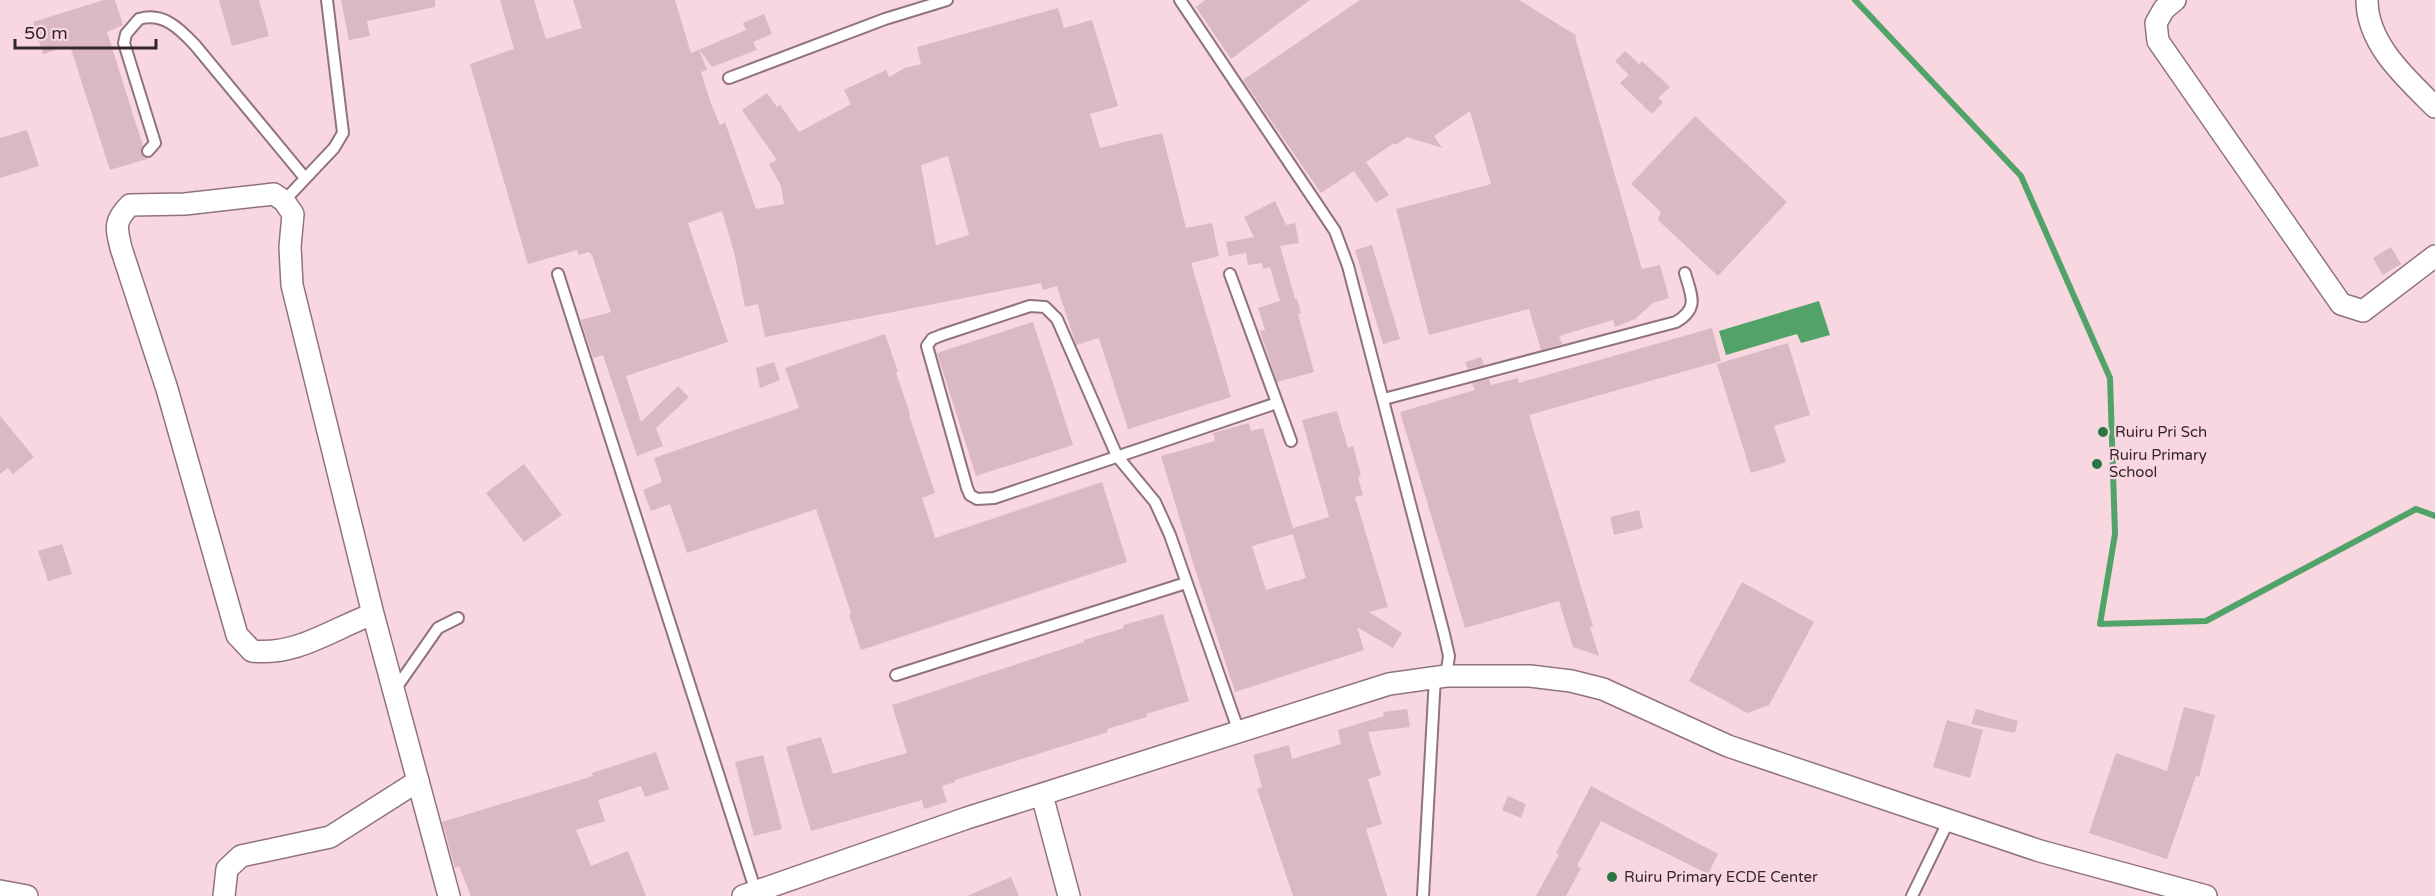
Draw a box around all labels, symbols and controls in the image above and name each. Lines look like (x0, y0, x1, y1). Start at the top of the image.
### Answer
scale bar (15, 12, 156, 50)
text: 50 m (24, 22, 68, 44)
place label: Ruiru Pri Sch (2115, 423, 2207, 441)
marker: Ruiru Pri Sch (2096, 425, 2110, 439)
place label: Ruiru Primary School (2109, 446, 2207, 481)
marker: Ruiru Primary School (2090, 457, 2104, 471)
place label: Ruiru Primary ECDE Center (1624, 868, 1818, 886)
marker: Ruiru Primary ECDE Center (1605, 870, 1619, 884)

